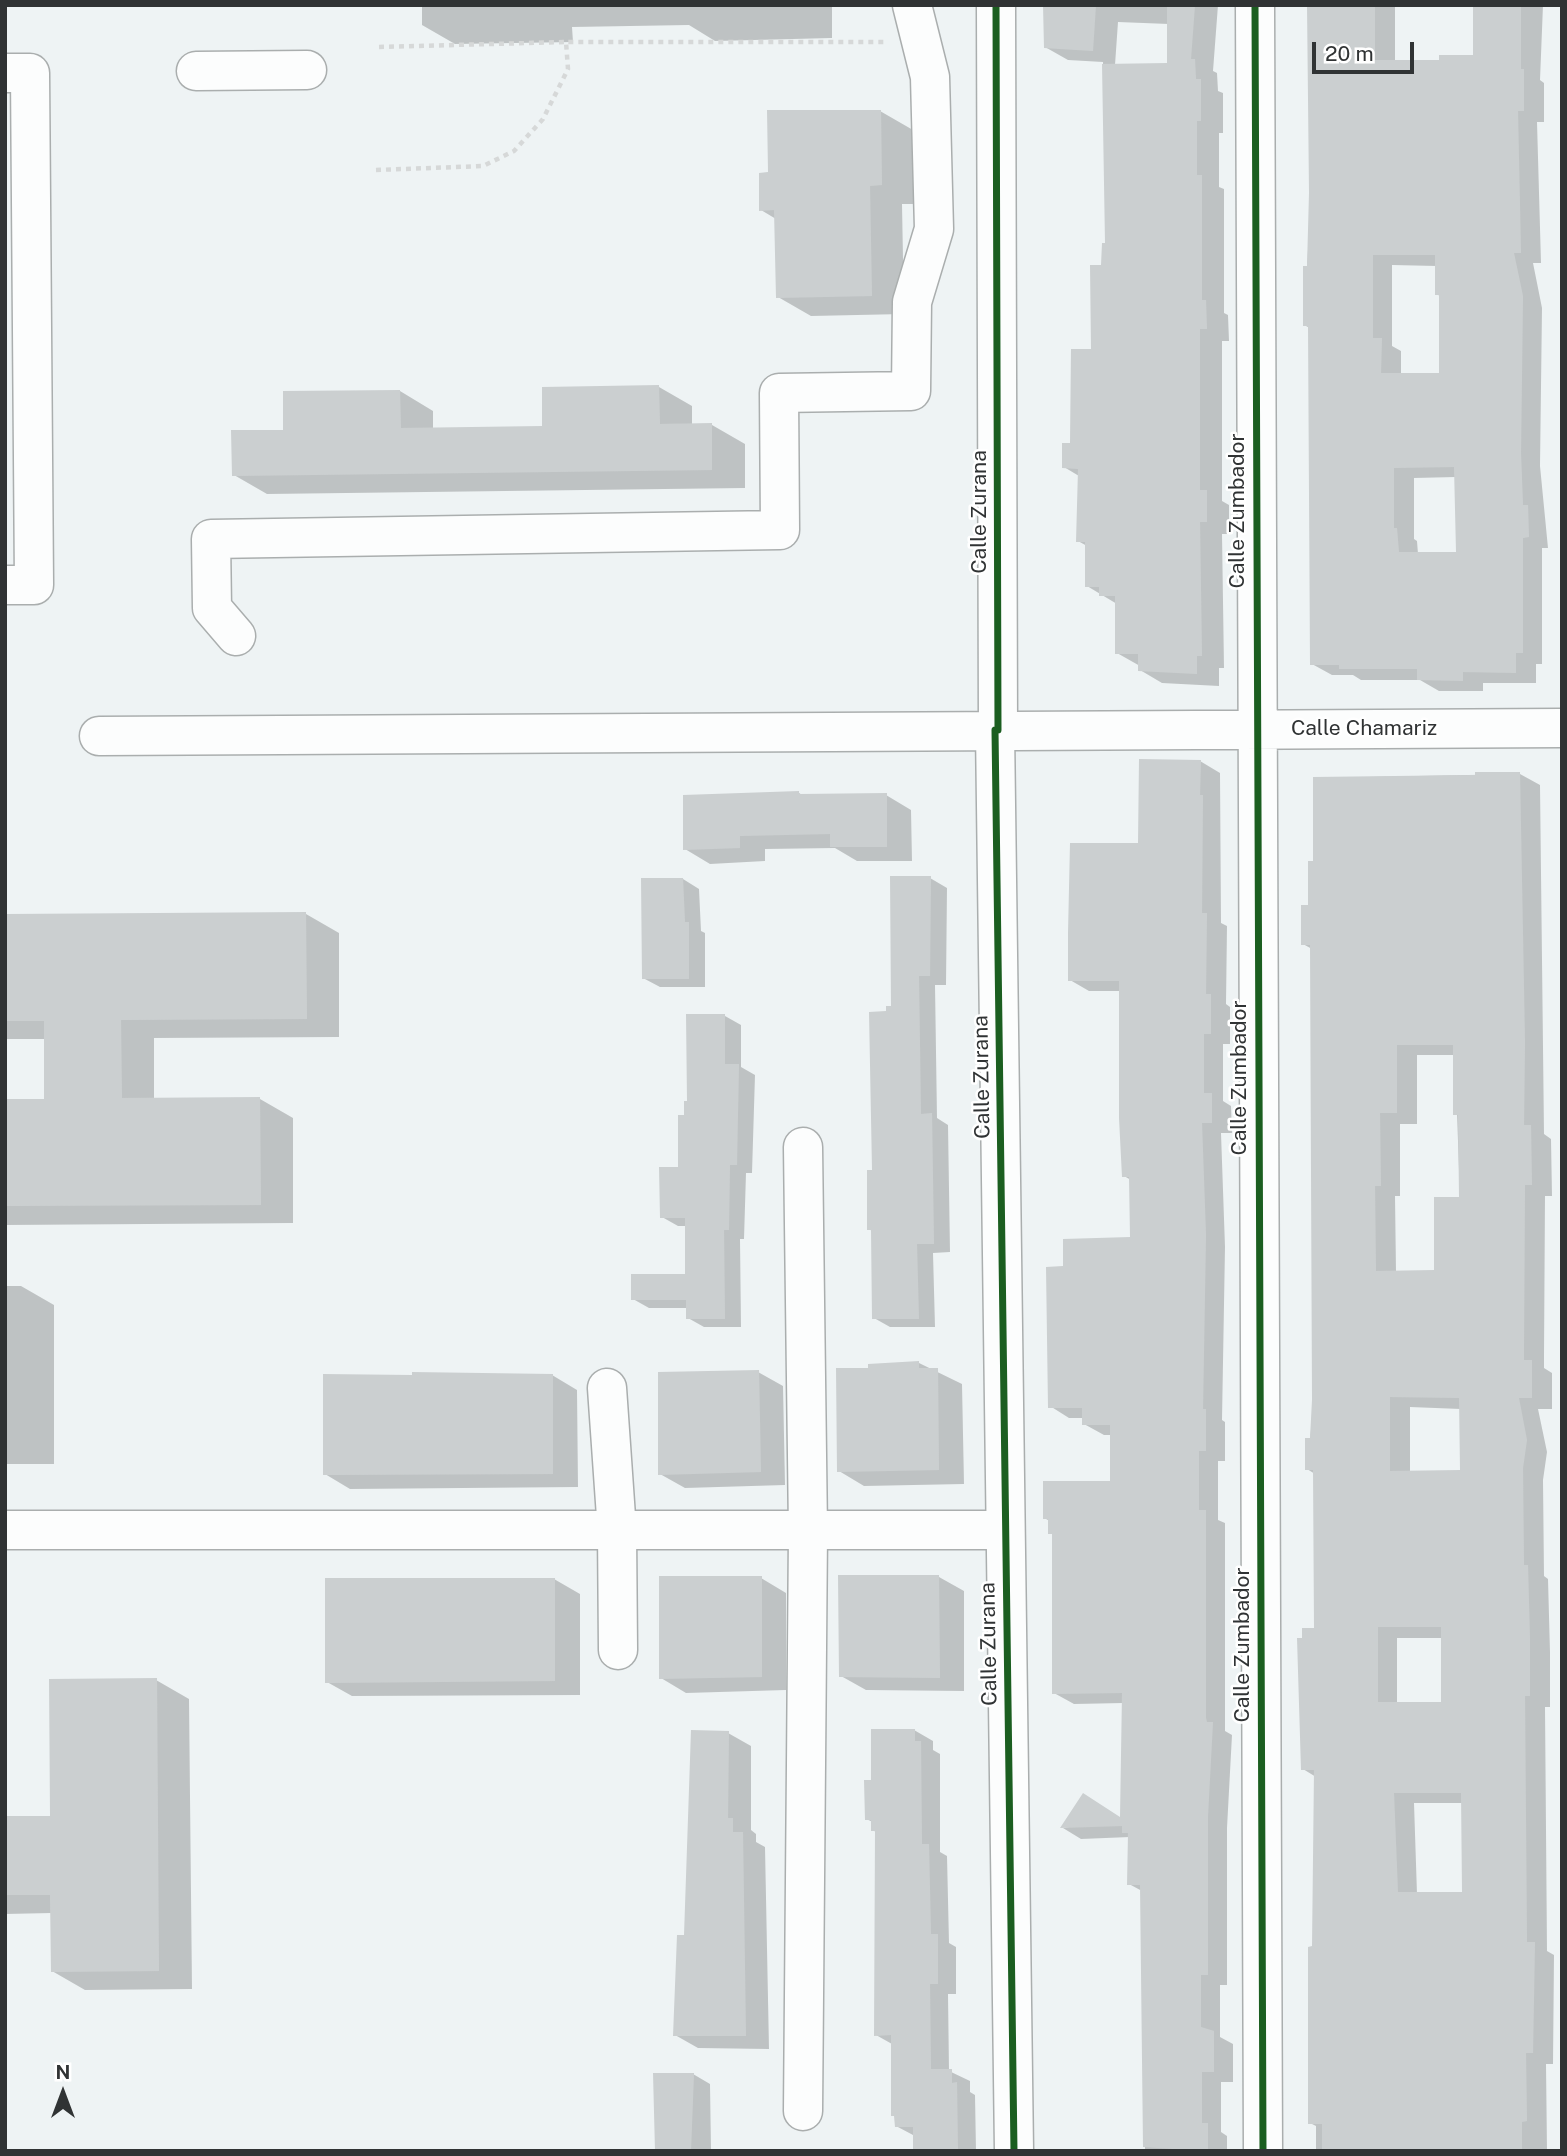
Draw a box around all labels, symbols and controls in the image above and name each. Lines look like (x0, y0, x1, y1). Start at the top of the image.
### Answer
scale bar (1315, 28, 1416, 72)
text: 20 m (1325, 41, 1374, 66)
street label: Calle Zumbador (1225, 433, 1251, 589)
street label: Calle Zurana (967, 450, 993, 574)
street label: Calle Chamariz (1291, 716, 1437, 742)
street label: Calle Zumbador (1227, 1000, 1253, 1156)
street label: Calle Zurana (968, 1015, 996, 1139)
street label: Calle Zumbador (1230, 1567, 1256, 1723)
street label: Calle Zurana (975, 1582, 1003, 1706)
north arrow (28, 2058, 98, 2128)
text: N (56, 2061, 70, 2083)

